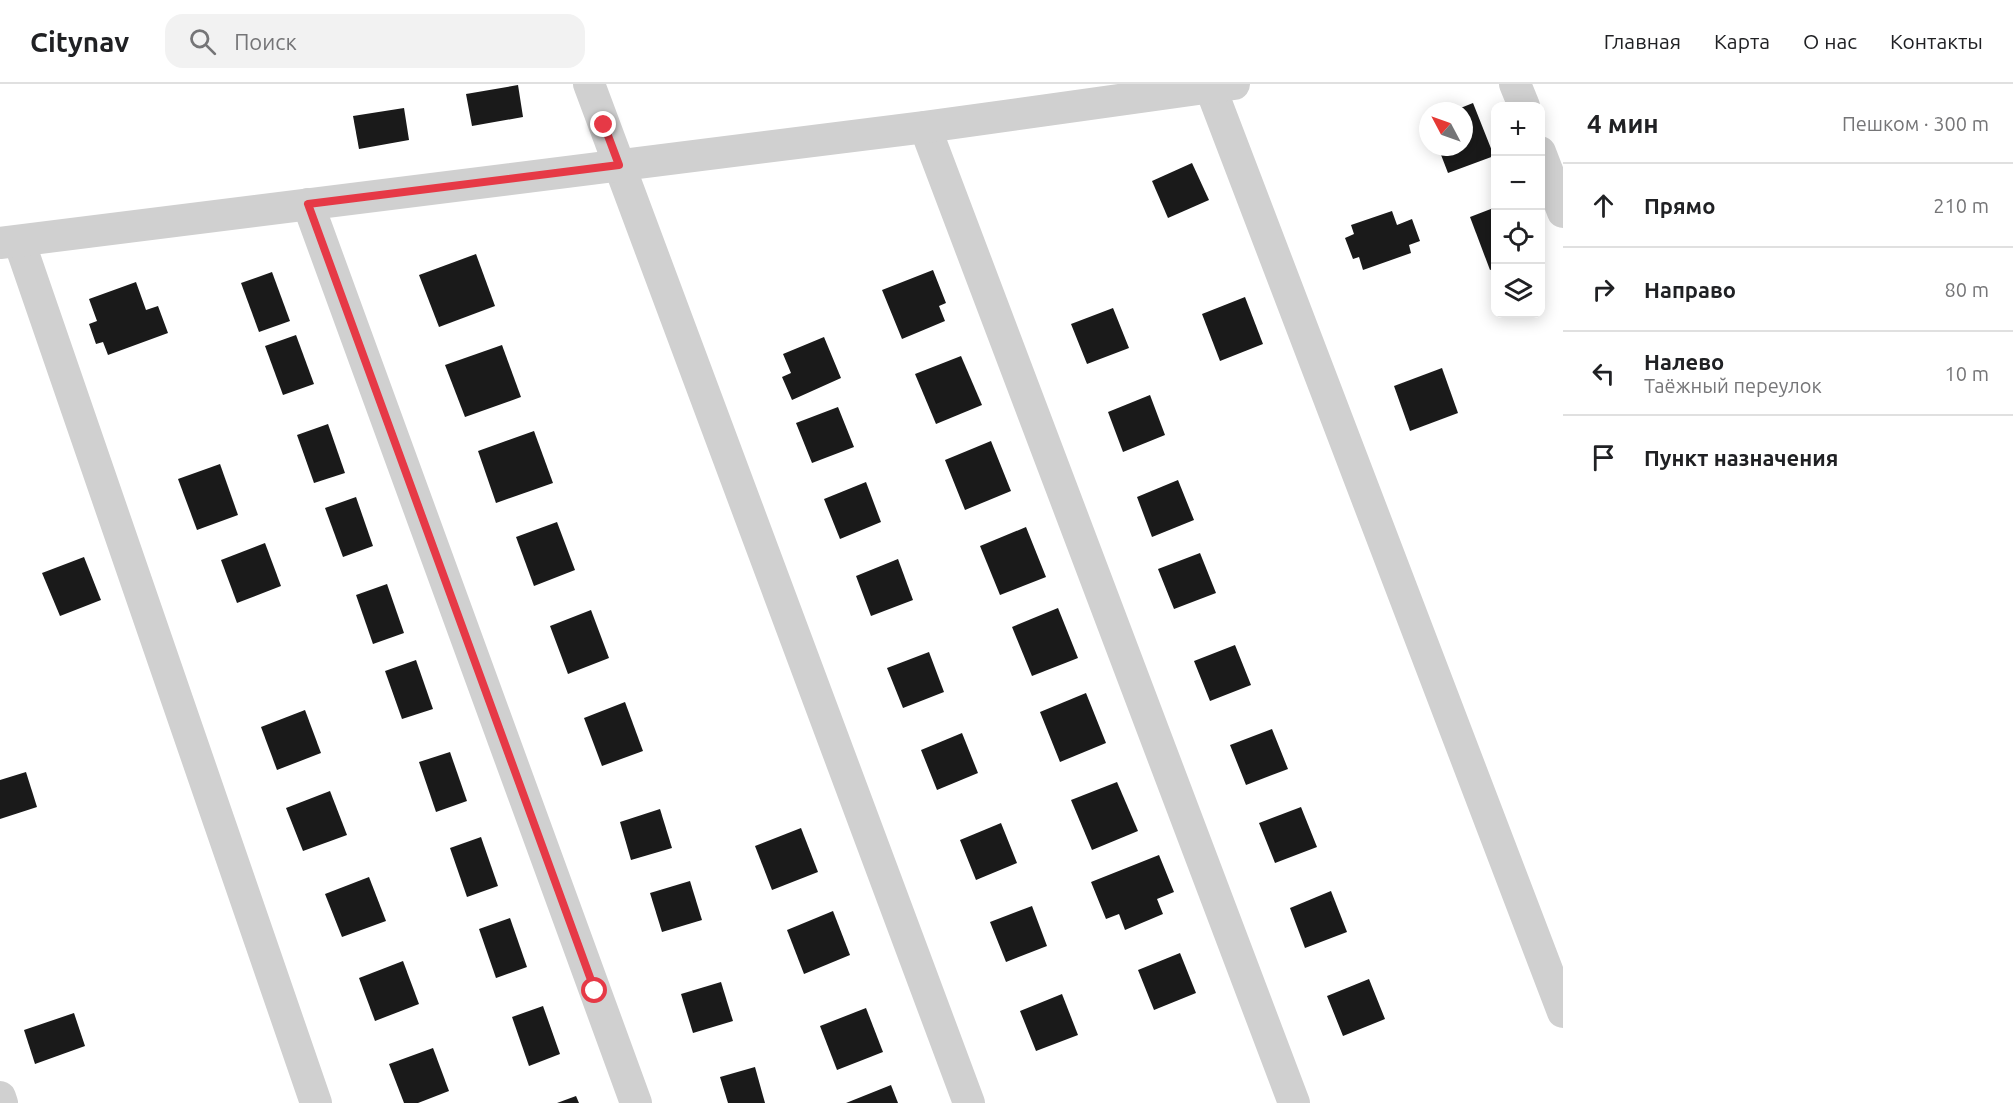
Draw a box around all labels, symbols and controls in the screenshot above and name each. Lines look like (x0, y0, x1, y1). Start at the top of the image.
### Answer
search box (165, 14, 585, 68)
icon: search (186, 25, 219, 58)
text: Citynav (30, 26, 129, 57)
text: Поиск (234, 29, 297, 54)
text: Главная (1604, 29, 1681, 53)
text: Карта (1714, 29, 1770, 53)
text: О нас (1803, 29, 1857, 53)
text: Контакты (1890, 29, 1983, 53)
north arrow (1419, 102, 1473, 156)
map controls (1491, 102, 1545, 318)
button: + (1491, 102, 1545, 156)
text: 4 мин (1587, 109, 1659, 138)
route end (590, 111, 616, 137)
text: Пешком · 300 m (1842, 112, 1989, 135)
button: − (1491, 156, 1545, 210)
icon: ahead (1587, 189, 1620, 222)
text: Прямо (1644, 193, 1715, 218)
text: 210 m (1933, 194, 1989, 217)
button: locate (1491, 210, 1545, 264)
button: layers (1491, 264, 1545, 318)
icon: right (1587, 273, 1620, 306)
text: Направо (1644, 277, 1736, 302)
text: 80 m (1945, 278, 1989, 301)
text: Налево (1644, 349, 1724, 374)
icon: left (1587, 357, 1620, 390)
text: 10 m (1945, 362, 1989, 385)
text: Таёжный переулок (1644, 374, 1822, 397)
icon: arrive (1587, 441, 1620, 474)
text: Пункт назначения (1644, 445, 1838, 470)
route start (581, 977, 607, 1003)

